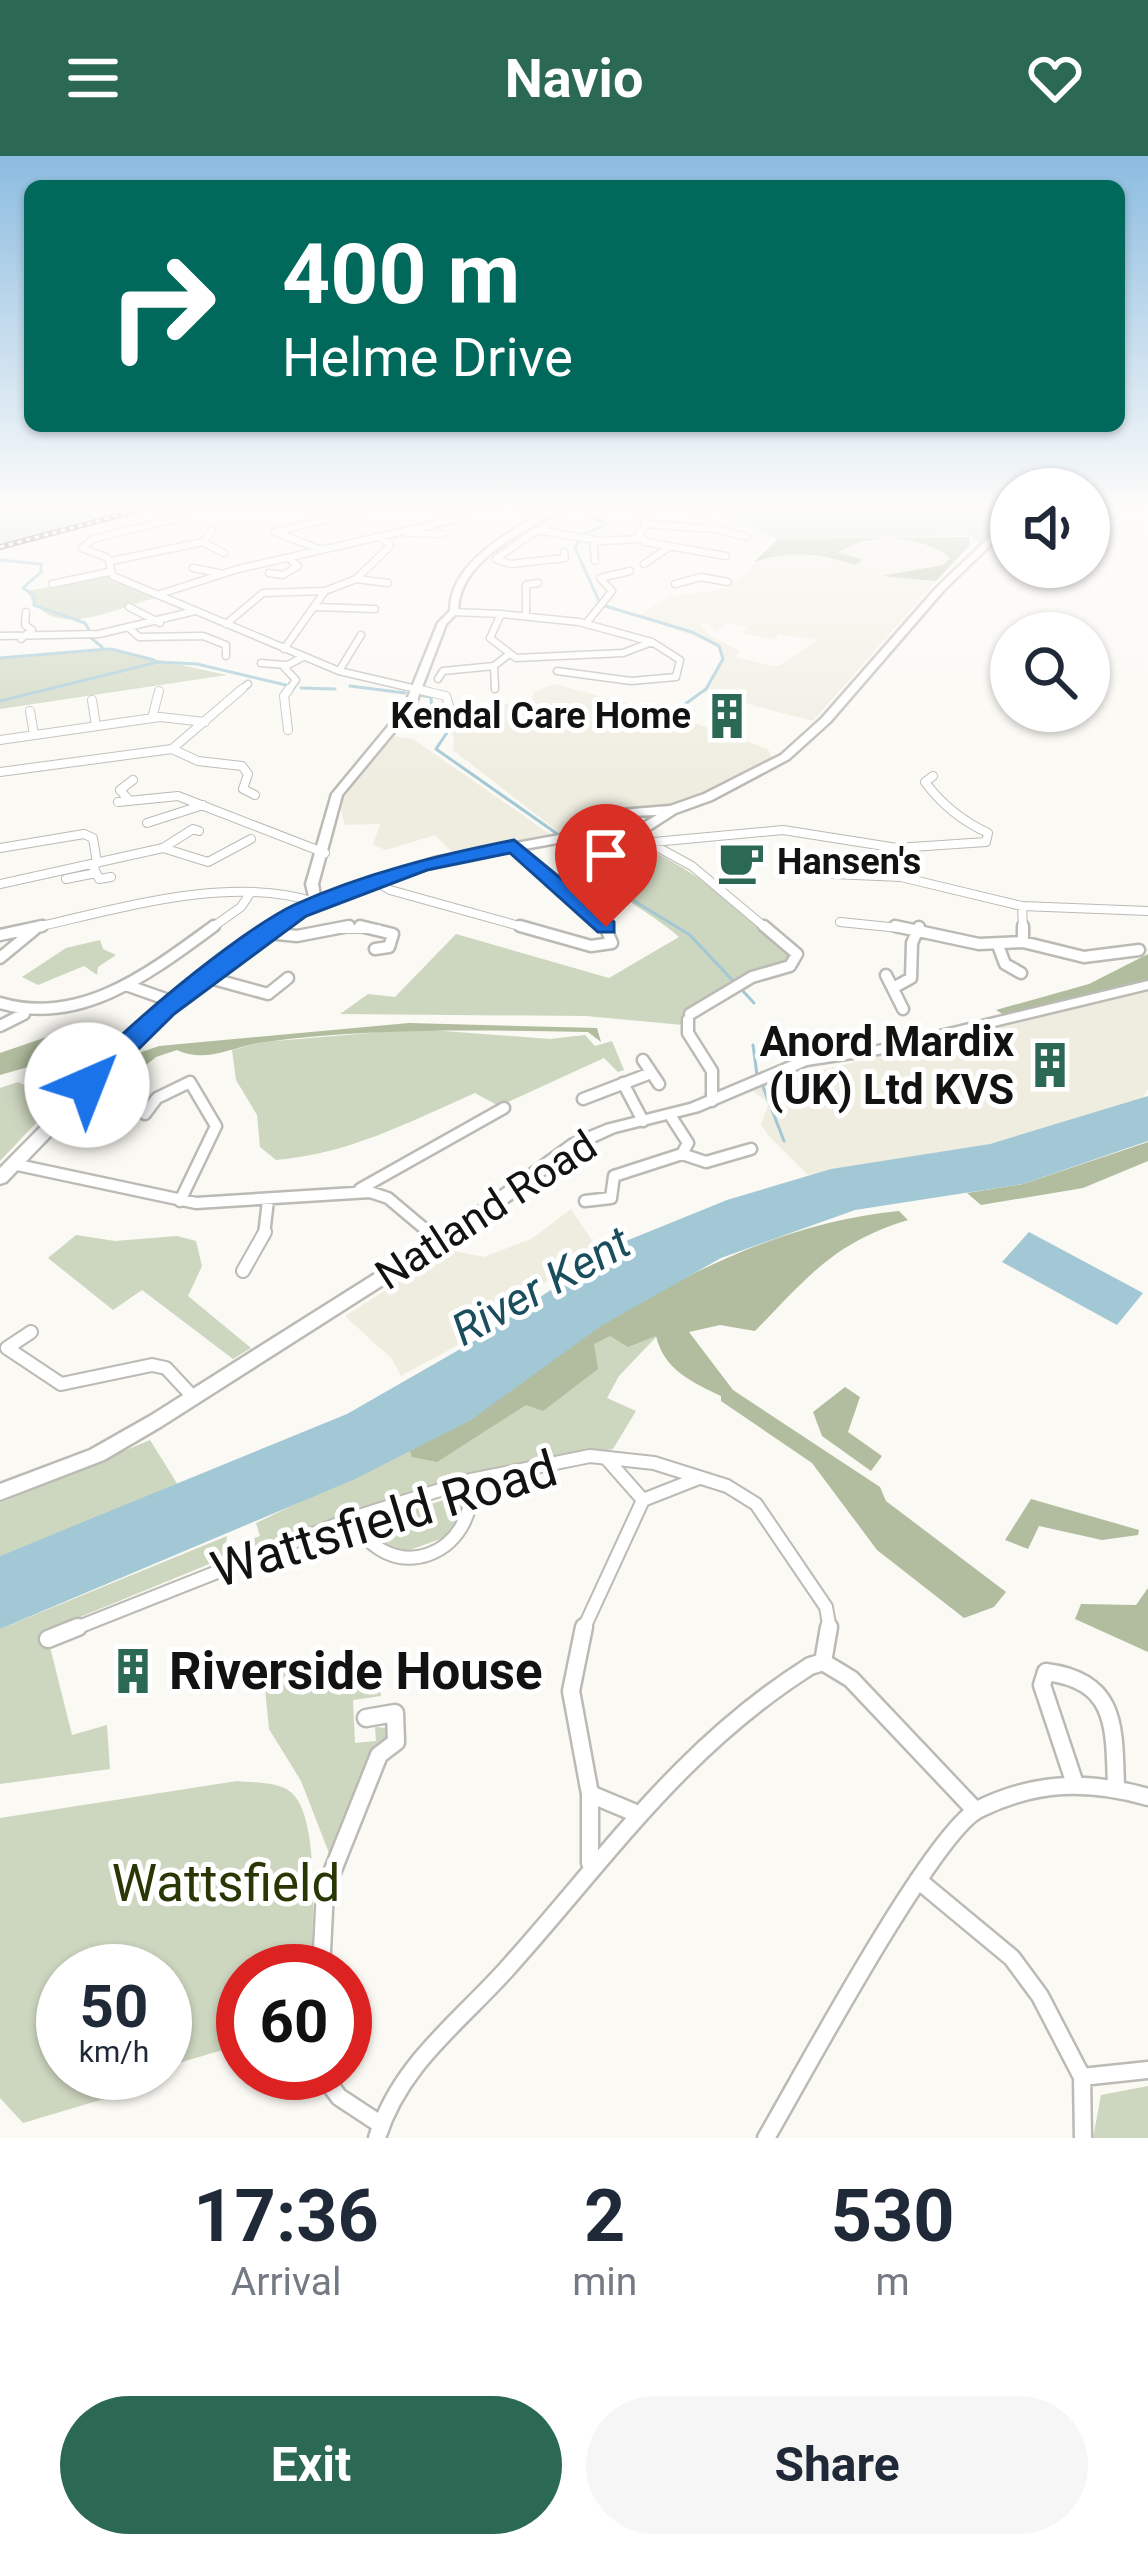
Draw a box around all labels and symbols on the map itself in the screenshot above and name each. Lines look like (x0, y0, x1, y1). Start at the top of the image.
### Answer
building icon: Kendal Care Home (702, 691, 752, 741)
place label: Kendal Care Home (391, 695, 691, 737)
pin (555, 804, 657, 927)
cafe icon: Hansen's (716, 837, 766, 887)
place label: Hansen's (777, 841, 921, 883)
place label: Anord Mardix (UK) Ltd KVS (760, 1017, 1015, 1114)
position arrow (24, 1022, 150, 1148)
building icon: Anord Mardix (UK) Ltd KVS (1025, 1040, 1075, 1090)
street label: Natland Road (366, 1120, 606, 1300)
water label: River Kent (443, 1215, 640, 1357)
street label: Wattsfield Road (204, 1438, 564, 1600)
place label: Riverside House (169, 1642, 543, 1701)
building icon: Riverside House (108, 1646, 158, 1696)
park label: Wattsfield (112, 1854, 340, 1913)
speed limit sign: 60 (216, 1944, 372, 2100)

